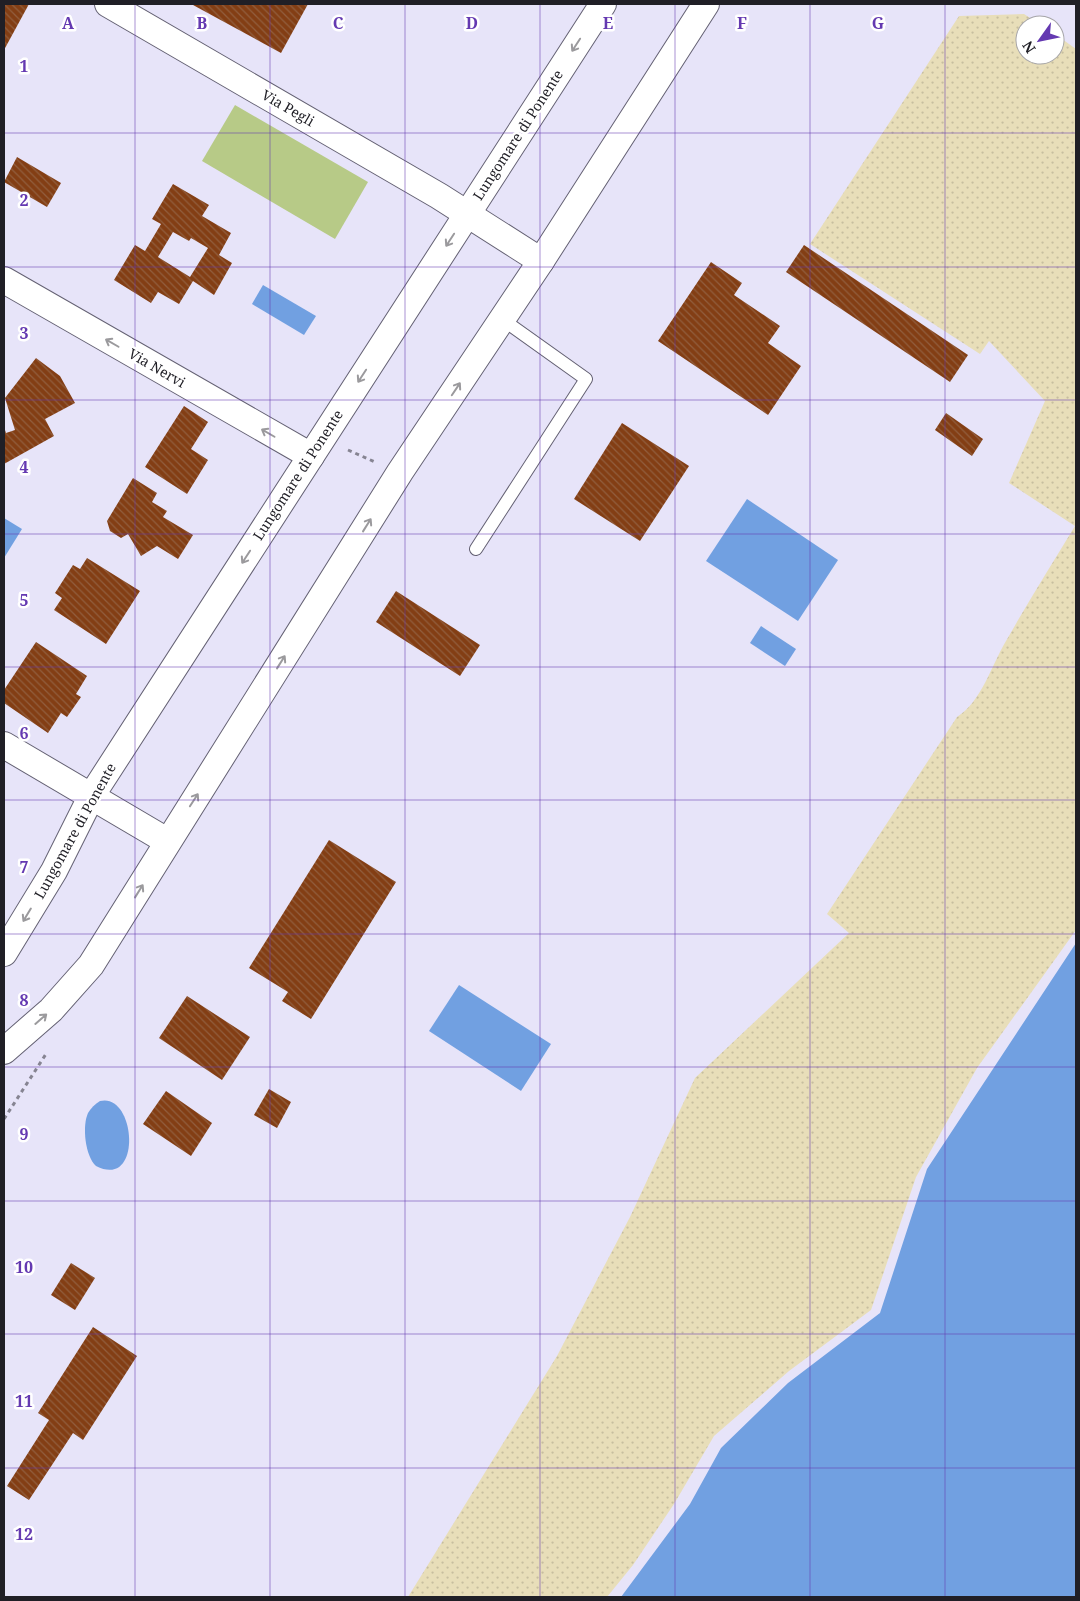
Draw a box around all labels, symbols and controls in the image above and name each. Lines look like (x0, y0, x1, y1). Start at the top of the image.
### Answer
text: A (62, 12, 75, 34)
text: B (197, 12, 208, 34)
text: C (333, 12, 344, 34)
text: D (466, 12, 478, 34)
text: E (603, 12, 613, 34)
text: F (737, 12, 747, 34)
text: G (872, 12, 884, 34)
north arrow (1015, 15, 1065, 65)
one-way arrow (571, 37, 581, 51)
text: N (1018, 38, 1040, 57)
text: 1 (19, 55, 29, 77)
street label: Lungomare di Ponente (468, 66, 567, 204)
street label: Via Pegli (258, 85, 318, 130)
text: 2 (19, 189, 29, 211)
one-way arrow (445, 232, 455, 246)
text: 3 (19, 322, 29, 344)
one-way arrow (106, 337, 120, 347)
street label: Via Nervi (125, 344, 190, 392)
one-way arrow (356, 369, 366, 383)
one-way arrow (451, 382, 461, 396)
street label: Lungomare di Ponente (248, 406, 347, 544)
one-way arrow (262, 427, 276, 437)
text: 4 (19, 456, 29, 478)
one-way arrow (363, 518, 373, 532)
one-way arrow (240, 550, 250, 564)
text: 5 (19, 589, 29, 611)
one-way arrow (276, 656, 286, 670)
text: 6 (19, 722, 29, 744)
street label: Lungomare di Ponente (29, 760, 120, 902)
one-way arrow (189, 793, 199, 807)
text: 7 (19, 856, 29, 878)
one-way arrow (134, 884, 144, 898)
one-way arrow (22, 907, 32, 921)
text: 8 (19, 989, 29, 1011)
one-way arrow (35, 1014, 48, 1025)
text: 9 (19, 1123, 29, 1145)
text: 10 (15, 1256, 33, 1278)
text: 11 (15, 1390, 33, 1412)
text: 12 (15, 1523, 33, 1545)

